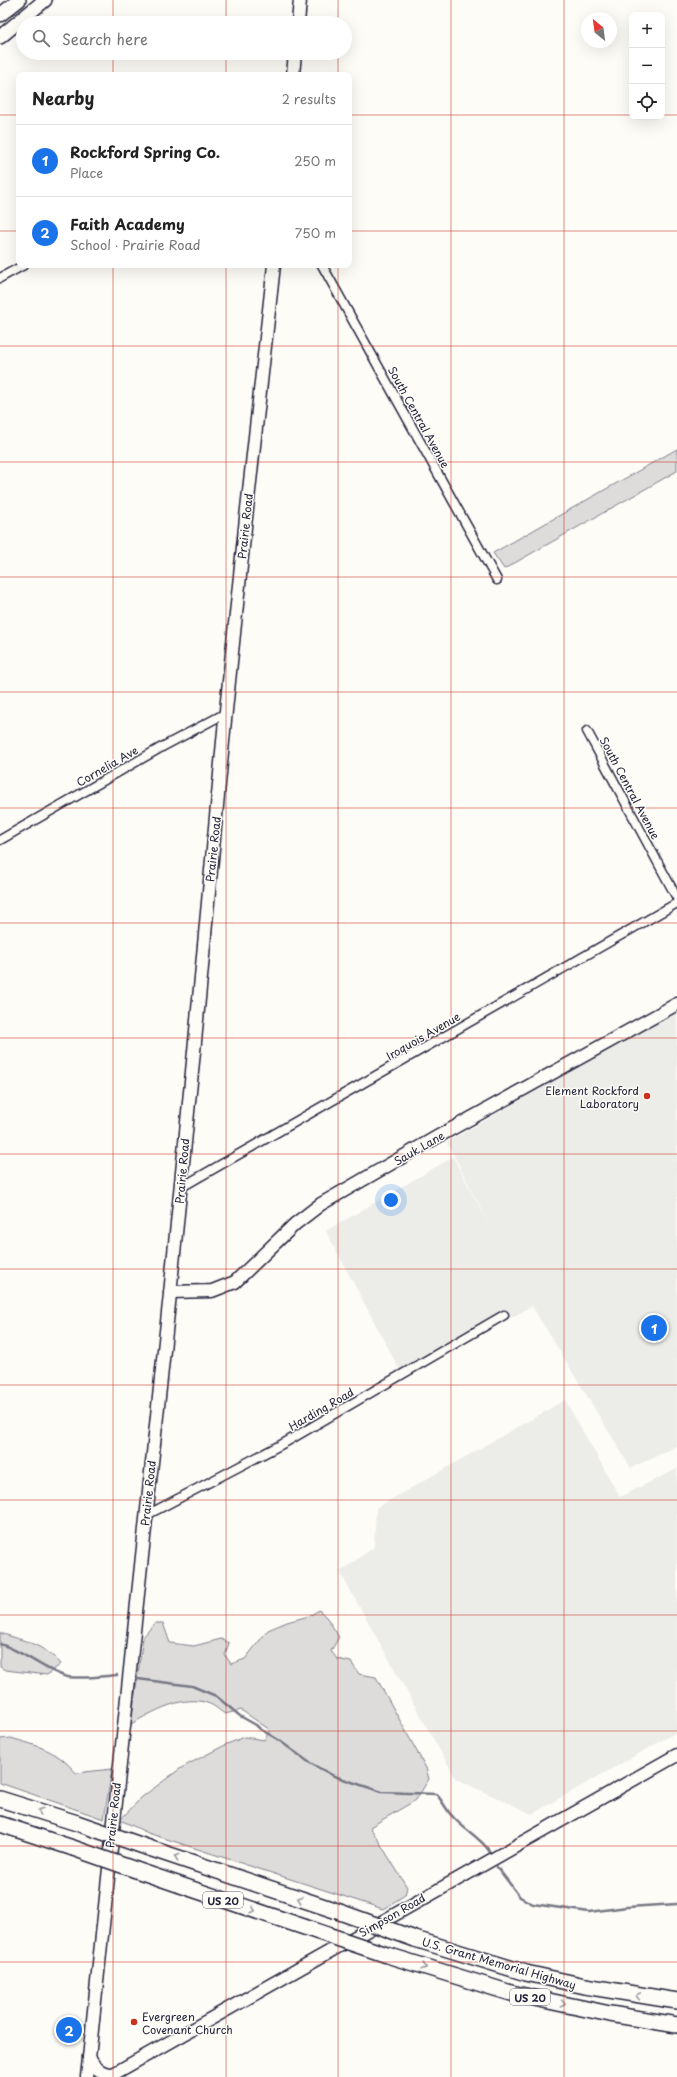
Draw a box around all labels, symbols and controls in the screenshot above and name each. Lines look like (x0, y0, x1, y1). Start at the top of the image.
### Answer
north arrow (581, 12, 617, 48)
map controls (629, 12, 665, 120)
button: + (629, 12, 665, 48)
search box (16, 16, 352, 60)
icon: search (30, 27, 52, 49)
text: Search here (62, 27, 148, 50)
button: − (629, 48, 665, 84)
button: locate (629, 84, 665, 120)
text: Nearby (32, 85, 94, 111)
text: 2 results (282, 89, 336, 108)
text: Rockford Spring Co. (70, 140, 220, 163)
text: 1 (42, 151, 48, 170)
text: 250 m (294, 151, 336, 170)
text: Place (70, 163, 103, 182)
text: Faith Academy (70, 212, 185, 235)
text: 2 (40, 223, 50, 242)
text: 750 m (295, 223, 336, 242)
text: School · Prairie Road (70, 235, 201, 254)
street label: South Central Avenue (384, 363, 454, 471)
street label: Prairie Road (233, 492, 257, 560)
street label: South Central Avenue (596, 734, 664, 842)
street label: Cornelia Ave (73, 741, 141, 791)
street label: Prairie Road (201, 815, 225, 883)
street label: Iroquois Avenue (383, 1008, 463, 1064)
place label: Element Rockford Laboratory (545, 1082, 639, 1112)
marker: Element Rockford Laboratory (642, 1091, 652, 1101)
street label: Sauk Lane (390, 1127, 448, 1169)
street label: Prairie Road (171, 1138, 193, 1204)
your location (381, 1190, 401, 1210)
pin: 1 (641, 1313, 667, 1343)
street label: Harding Road (285, 1383, 357, 1435)
street label: Prairie Road (136, 1459, 160, 1527)
street label: Prairie Road (101, 1781, 125, 1849)
one-way arrow (36, 1808, 43, 1816)
one-way arrow (173, 1853, 180, 1862)
street label: Simpson Road (356, 1889, 428, 1941)
road number: US 20 (203, 1892, 243, 1908)
one-way arrow (297, 1895, 304, 1903)
one-way arrow (249, 1905, 256, 1914)
street label: U.S. Grant Memorial Highway (420, 1933, 578, 1993)
one-way arrow (420, 1962, 427, 1970)
road number: US 20 (510, 1989, 550, 2005)
one-way arrow (635, 1992, 641, 2001)
one-way arrow (560, 1999, 566, 2008)
place label: Evergreen Covenant Church (142, 2008, 233, 2038)
pin: 2 (56, 2015, 82, 2045)
marker: Evergreen Covenant Church (129, 2017, 139, 2027)

